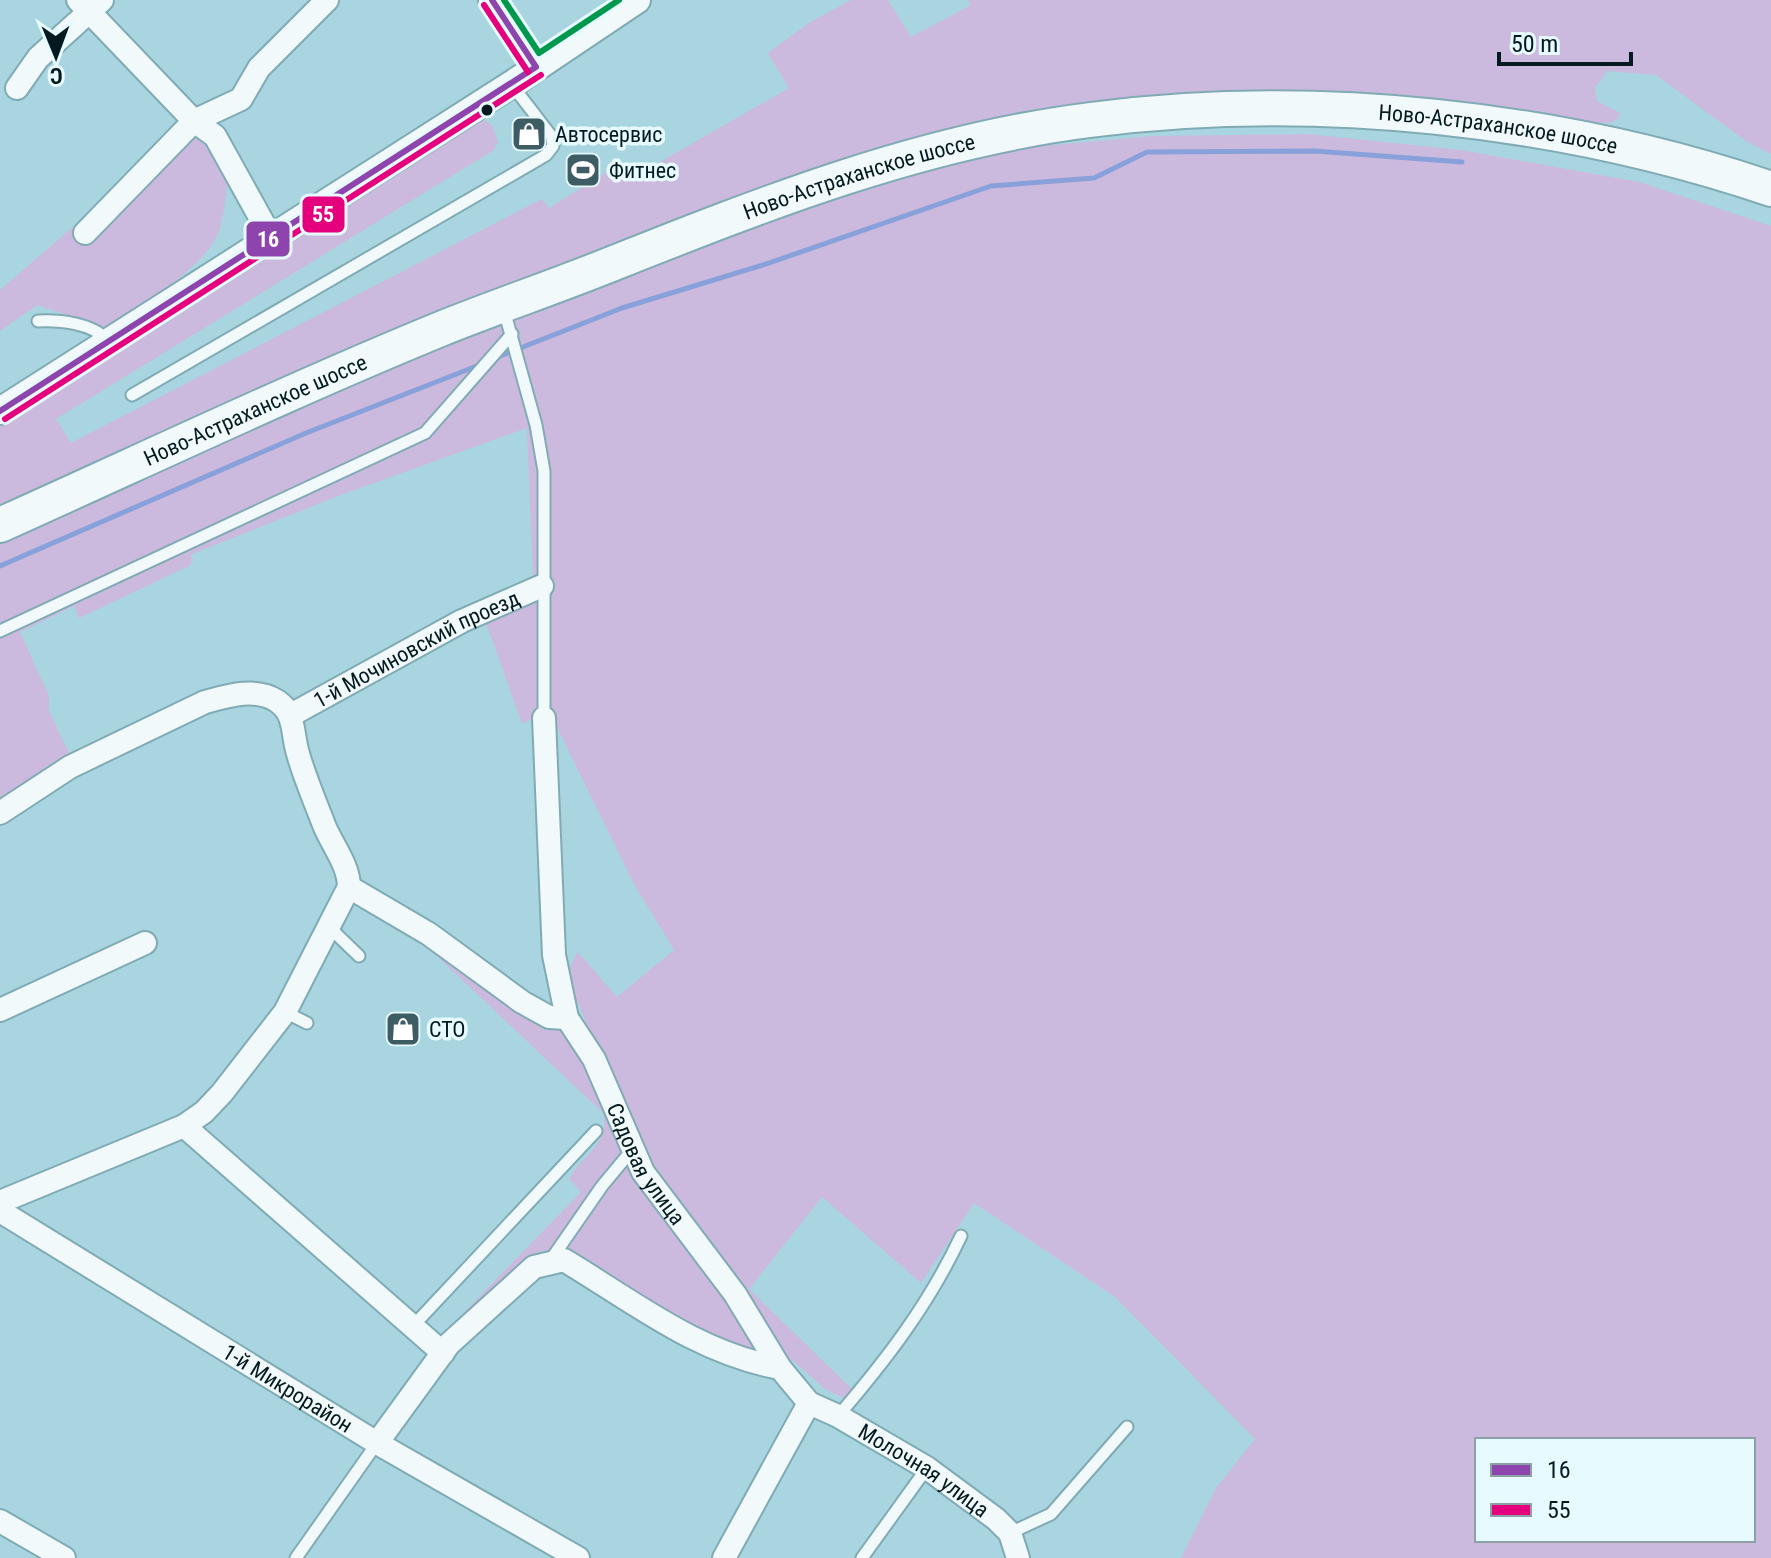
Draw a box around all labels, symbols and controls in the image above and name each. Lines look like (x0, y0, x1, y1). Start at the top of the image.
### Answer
north arrow (16, 16, 96, 96)
scale bar (1499, 16, 1631, 66)
text: 50 m (1511, 30, 1558, 58)
text: С (50, 63, 63, 88)
street label: Ново-Астраханское шоссе (1378, 99, 1620, 158)
unlabelled marker (479, 102, 495, 118)
shop icon: Автосервис (510, 115, 548, 153)
place label: Автосервис (555, 122, 662, 147)
street label: Ново-Астраханское шоссе (740, 129, 977, 224)
sports icon: Фитнес (564, 151, 602, 189)
place label: Фитнес (609, 158, 676, 183)
line badge: 55 (301, 195, 346, 234)
text: 55 (312, 202, 334, 227)
line badge: 16 (245, 220, 291, 258)
text: 16 (257, 227, 279, 252)
street label: Ново-Астраханское шоссе (140, 349, 370, 471)
street label: 1-й Мочиновский проезд (309, 585, 523, 713)
shop icon: СТО (384, 1010, 422, 1048)
place label: СТО (429, 1017, 466, 1042)
street label: Садовая улица (602, 1099, 691, 1229)
street label: 1-й Микрорайон (218, 1339, 357, 1438)
street label: Молочная улица (854, 1418, 994, 1522)
legend (1475, 1438, 1755, 1542)
text: 16 (1547, 1456, 1571, 1484)
text: 55 (1547, 1496, 1571, 1524)

